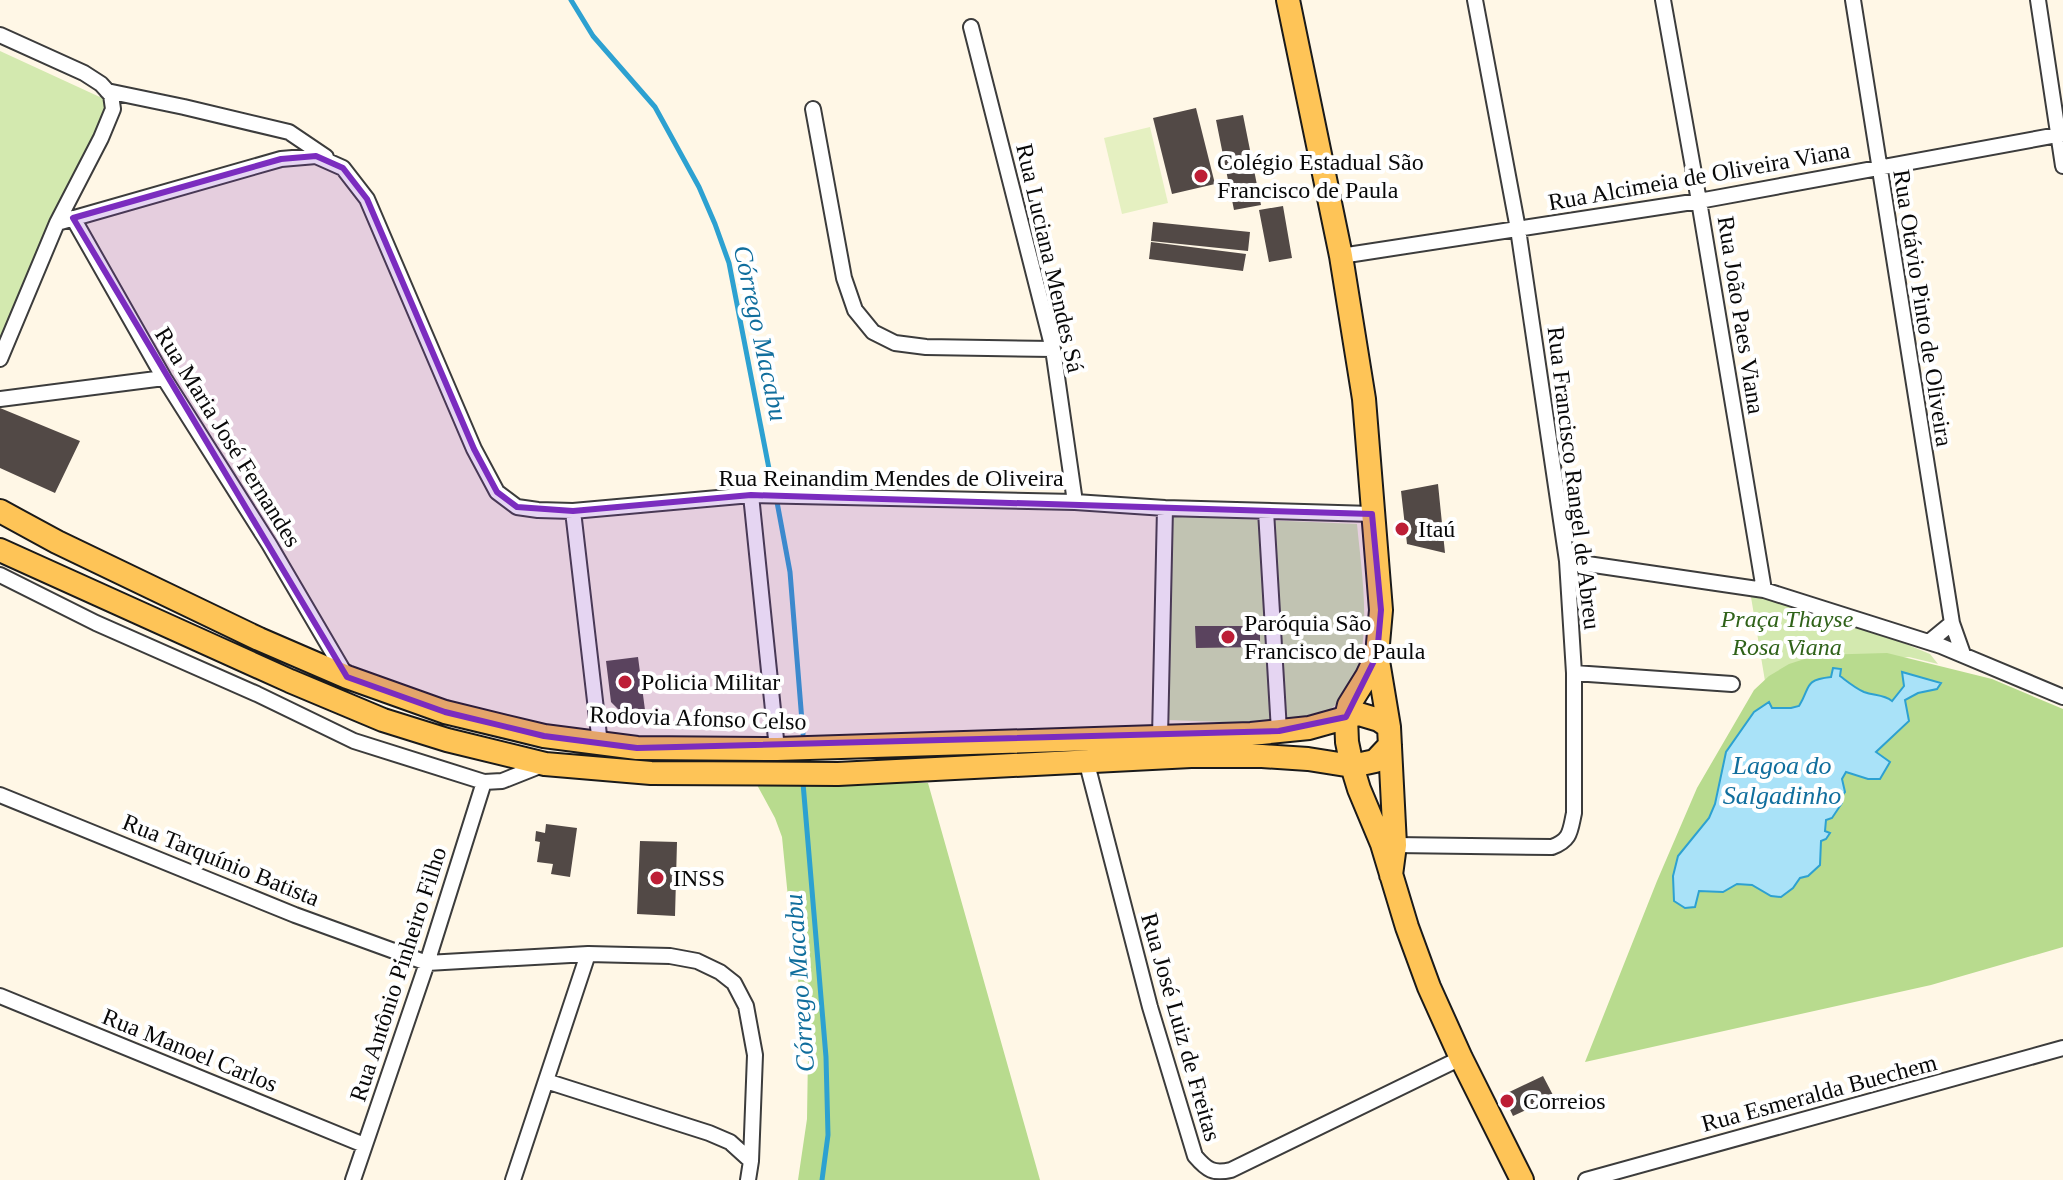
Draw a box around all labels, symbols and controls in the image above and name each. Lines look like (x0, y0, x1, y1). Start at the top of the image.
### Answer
street label: Rua Alcimeia de Oliveira Viana (1546, 137, 1852, 215)
street label: Rua Luciana Mendes Sá (1011, 141, 1089, 375)
place label: Colégio Estadual São Francisco de Paula (1217, 149, 1424, 203)
marker: Colégio Estadual São Francisco de Paula (1192, 167, 1210, 185)
street label: Rua Otávio Pinto de Oliveira (1888, 168, 1958, 449)
street label: Rua João Paes Viana (1713, 214, 1770, 416)
water label: Córrego Macabu (728, 243, 793, 424)
street label: Rua Maria José Fernandes (150, 322, 306, 552)
street label: Rua Francisco Rangel de Abreu (1542, 325, 1606, 631)
street label: Rua Reinandim Mendes de Oliveira (718, 465, 1064, 491)
place label: Itaú (1418, 516, 1455, 542)
marker: Itaú (1393, 520, 1411, 538)
park label: Praça Thayse Rosa Viana (1720, 606, 1854, 660)
place label: Paróquia São Francisco de Paula (1244, 610, 1426, 664)
marker: Paróquia São Francisco de Paula (1219, 628, 1237, 646)
place label: Policia Militar (641, 669, 780, 695)
marker: Policia Militar (616, 673, 634, 691)
street label: Rodovia Afonso Celso (589, 701, 807, 735)
water label: Lagoa do Salgadinho (1723, 751, 1841, 810)
street label: Rua Tarquínio Batista (119, 809, 323, 911)
street label: Rua Antônio Pinheiro Filho (345, 843, 451, 1105)
place label: INSS (673, 865, 725, 891)
marker: INSS (648, 869, 666, 887)
water label: Córrego Macabu (779, 893, 820, 1073)
street label: Rua José Luiz de Freitas (1136, 910, 1226, 1144)
street label: Rua Manoel Carlos (99, 1003, 281, 1097)
street label: Rua Esmeralda Buechem (1698, 1049, 1940, 1137)
place label: Correios (1523, 1088, 1606, 1114)
marker: Correios (1498, 1092, 1516, 1110)

